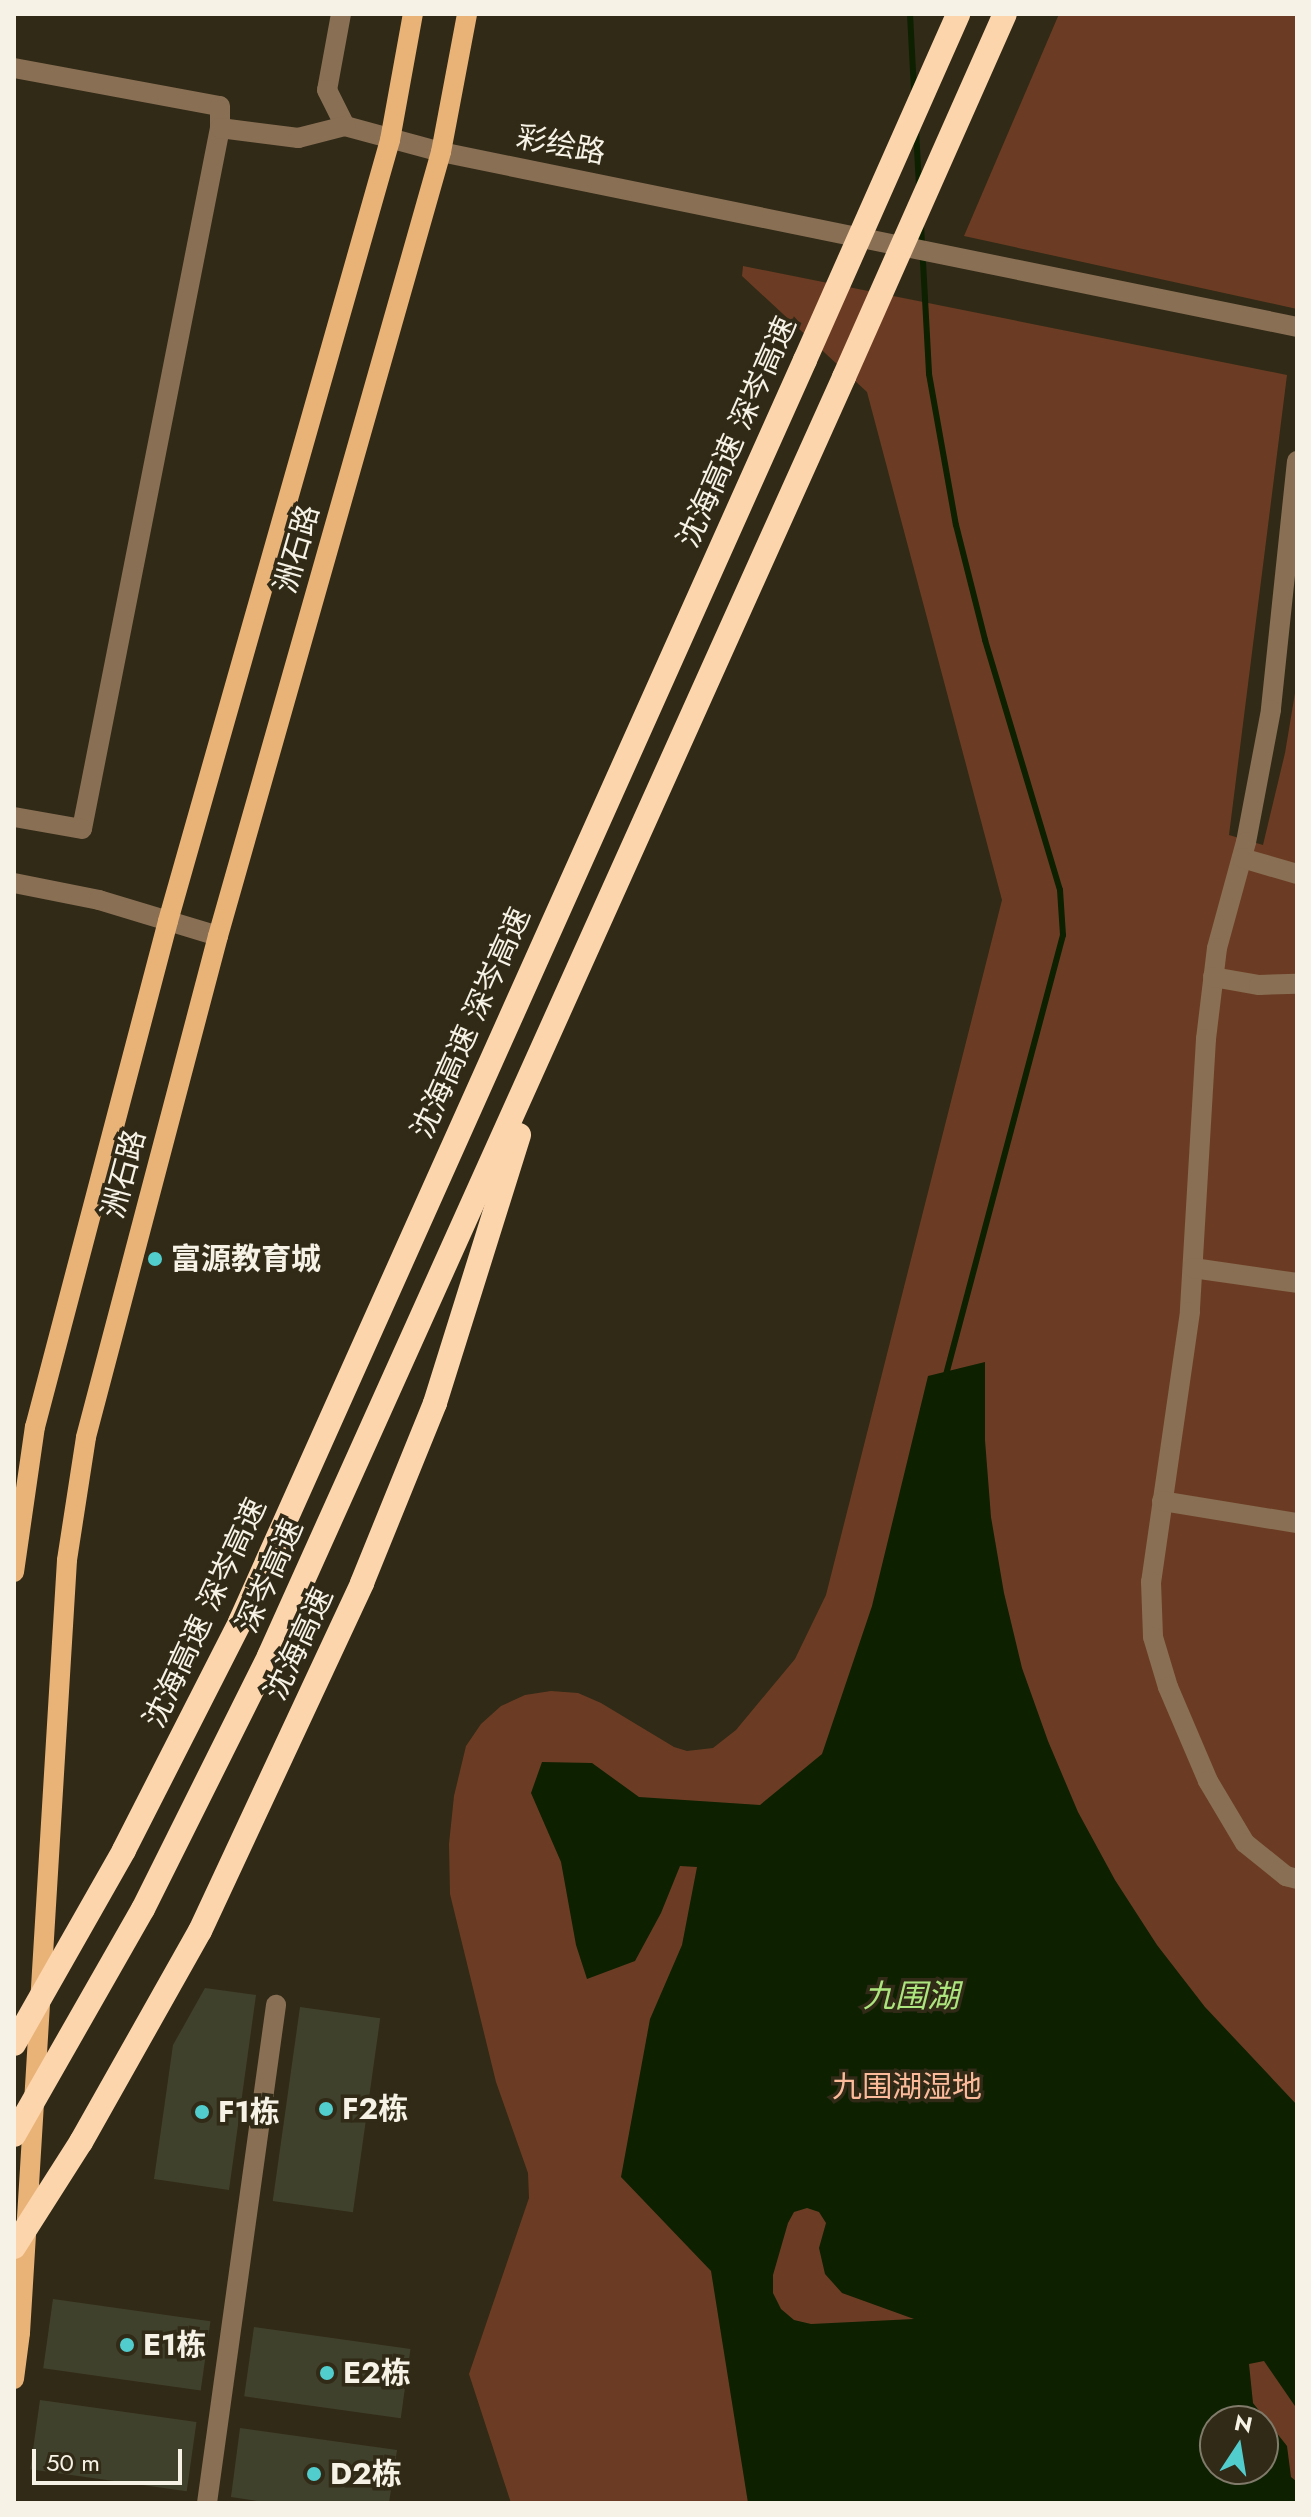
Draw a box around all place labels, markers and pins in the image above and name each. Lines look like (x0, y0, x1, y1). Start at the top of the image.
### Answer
place label: 富源教育城 (171, 1241, 321, 1277)
marker: 富源教育城 (146, 1250, 164, 1268)
place label: F2栋 (342, 2091, 408, 2127)
place label: F1栋 (218, 2094, 280, 2130)
marker: F2栋 (317, 2100, 335, 2118)
marker: F1栋 (193, 2103, 211, 2121)
place label: E1栋 (143, 2327, 206, 2363)
marker: E1栋 (118, 2336, 136, 2354)
place label: E2栋 (343, 2355, 411, 2391)
marker: E2栋 (318, 2364, 336, 2382)
place label: D2栋 (330, 2456, 402, 2492)
marker: D2栋 (305, 2465, 323, 2483)

